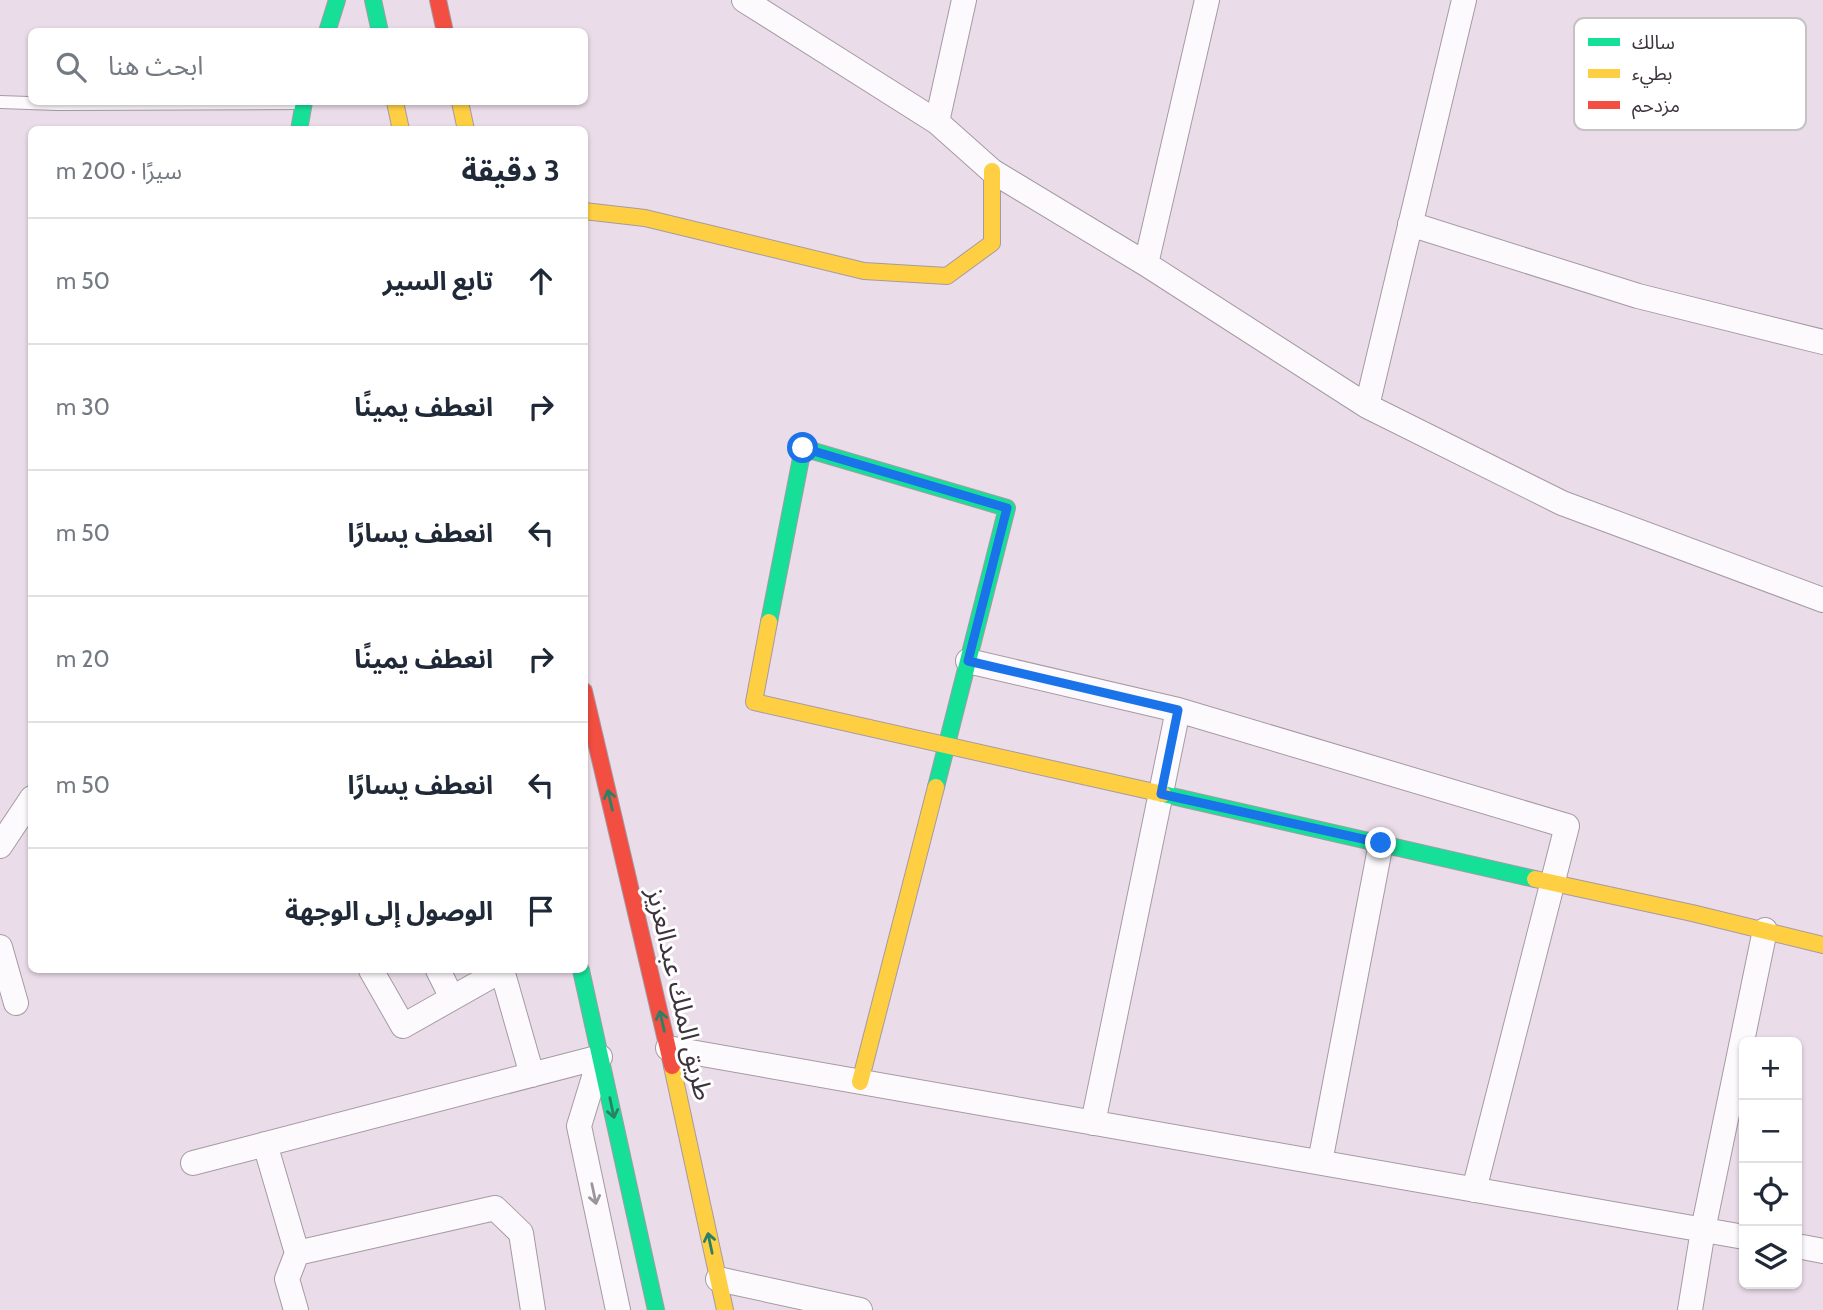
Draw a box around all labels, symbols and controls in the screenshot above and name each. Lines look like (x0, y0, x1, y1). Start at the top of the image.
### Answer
legend (1574, 18, 1806, 130)
search box (28, 28, 588, 105)
text: سالك (1632, 31, 1675, 54)
icon: search (52, 48, 90, 86)
text: ابحث هنا (108, 50, 203, 82)
text: بطيء (1632, 62, 1672, 88)
text: مزدحم (1632, 94, 1680, 120)
text: 3 دقيقة (462, 152, 560, 189)
text: سيرًا · 200 m (56, 157, 182, 185)
icon: ahead (522, 262, 560, 300)
text: تابع السير (383, 265, 493, 297)
text: 50 m (56, 267, 110, 295)
icon: right (522, 388, 560, 426)
text: انعطف يمينًا (354, 391, 493, 423)
text: 30 m (56, 393, 110, 421)
route start (787, 432, 818, 463)
icon: left (522, 514, 560, 552)
text: انعطف يسارًا (347, 517, 493, 549)
text: 50 m (56, 519, 110, 547)
icon: right (522, 640, 560, 678)
text: انعطف يمينًا (354, 643, 493, 675)
text: 20 m (56, 645, 109, 673)
icon: left (522, 766, 560, 804)
text: انعطف يسارًا (347, 769, 493, 801)
text: 50 m (56, 771, 110, 799)
one-way arrow (603, 789, 616, 811)
route end (1365, 827, 1396, 858)
street label: طريق الملك عبدالعزيز (640, 884, 720, 1103)
icon: arrive (522, 892, 560, 930)
text: الوصول إلى الوجهة (285, 895, 493, 927)
one-way arrow (655, 1010, 668, 1033)
map controls (1739, 1037, 1802, 1289)
button: + (1739, 1037, 1802, 1100)
one-way arrow (605, 1096, 619, 1119)
button: − (1739, 1100, 1802, 1163)
button: locate (1739, 1163, 1802, 1226)
one-way arrow (587, 1182, 601, 1205)
button: layers (1739, 1226, 1802, 1289)
one-way arrow (703, 1232, 717, 1255)

